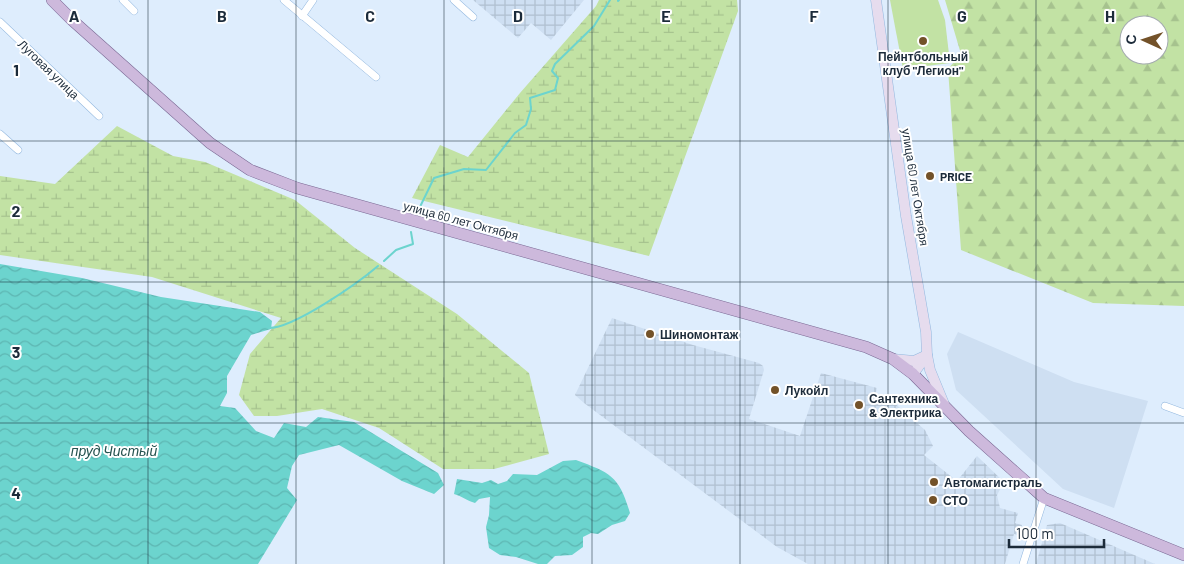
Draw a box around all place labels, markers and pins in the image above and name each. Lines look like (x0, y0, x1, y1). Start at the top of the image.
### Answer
marker: Пейнтбольный клуб "Легион" (917, 35, 929, 47)
place label: Пейнтбольный клуб "Легион" (878, 49, 968, 78)
place label: PRICE (940, 169, 972, 183)
marker: PRICE (924, 170, 936, 182)
place label: Шиномонтаж (660, 327, 739, 341)
marker: Шиномонтаж (644, 328, 656, 340)
place label: Лукойл (785, 383, 828, 398)
marker: Лукойл (769, 384, 781, 396)
place label: Сантехника & Электрика (869, 391, 942, 420)
marker: Сантехника & Электрика (853, 399, 865, 411)
place label: Автомагистраль (944, 475, 1042, 490)
marker: Автомагистраль (928, 476, 940, 488)
place label: СТО (943, 493, 968, 507)
marker: СТО (927, 494, 939, 506)

